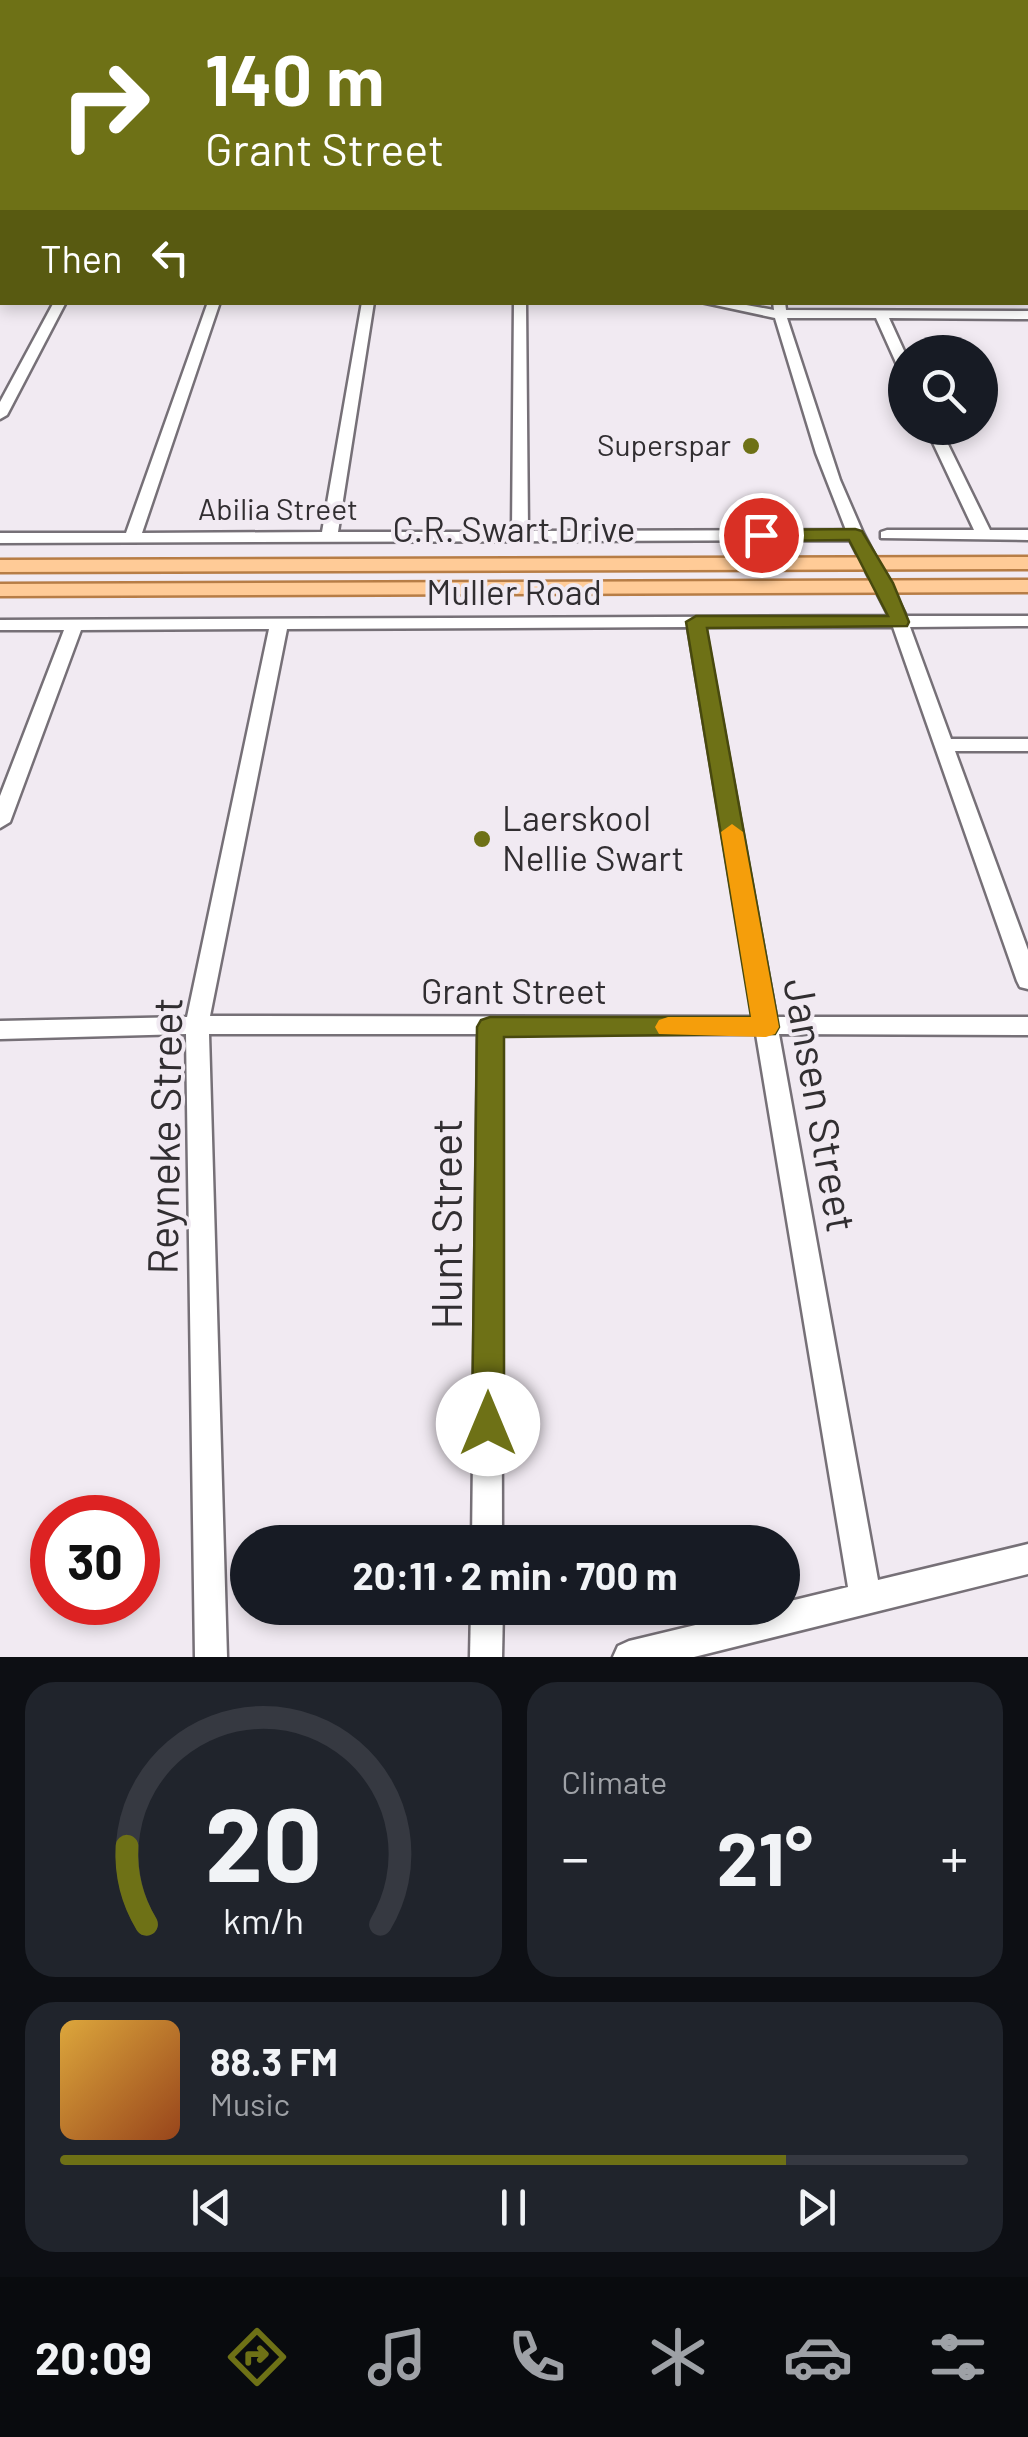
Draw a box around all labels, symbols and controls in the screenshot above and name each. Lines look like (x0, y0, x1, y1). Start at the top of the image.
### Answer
text: 140 m (205, 36, 384, 120)
icon: right (40, 40, 170, 170)
text: Grant Street (205, 121, 444, 175)
icon: left (143, 230, 198, 285)
text: Then (40, 235, 123, 281)
map controls (888, 335, 998, 445)
button: search (888, 335, 998, 445)
place label: Superspar (597, 426, 731, 462)
marker: Superspar (740, 435, 762, 457)
street label: Abilia Street (198, 490, 358, 526)
pin (719, 493, 804, 578)
street label: C.R. Swart Drive (392, 507, 636, 549)
icon: arrive (734, 508, 789, 563)
street label: Muller Road (426, 570, 602, 612)
place label: Laerskool Nellie Swart (502, 796, 684, 878)
marker: Laerskool Nellie Swart (471, 828, 493, 850)
street label: Grant Street (421, 969, 607, 1011)
street label: Jansen Street (775, 974, 869, 1235)
street label: Reyneke Street (136, 997, 191, 1275)
street label: Hunt Street (420, 1119, 470, 1329)
position arrow (436, 1372, 540, 1476)
speed limit sign: 30 (30, 1495, 160, 1625)
text: 20:11 · 2 min · 700 m (353, 1552, 677, 1598)
text: Climate (562, 1762, 667, 1800)
text: 20 (204, 1778, 322, 1903)
text: 21° (717, 1811, 813, 1901)
text: − (562, 1823, 589, 1889)
text: + (940, 1823, 968, 1889)
text: km/h (223, 1898, 304, 1941)
text: 88.3 FM (210, 2038, 338, 2084)
text: Music (210, 2084, 290, 2122)
icon: previous (184, 2180, 239, 2235)
icon: pause (486, 2180, 541, 2235)
icon: next (789, 2180, 844, 2235)
icon: directions (222, 2322, 292, 2392)
icon: music (362, 2322, 432, 2392)
icon: phone (502, 2322, 572, 2392)
icon: climate (643, 2322, 713, 2392)
icon: car (783, 2322, 853, 2392)
icon: filters (923, 2322, 993, 2392)
text: 20:09 (35, 2330, 152, 2384)

